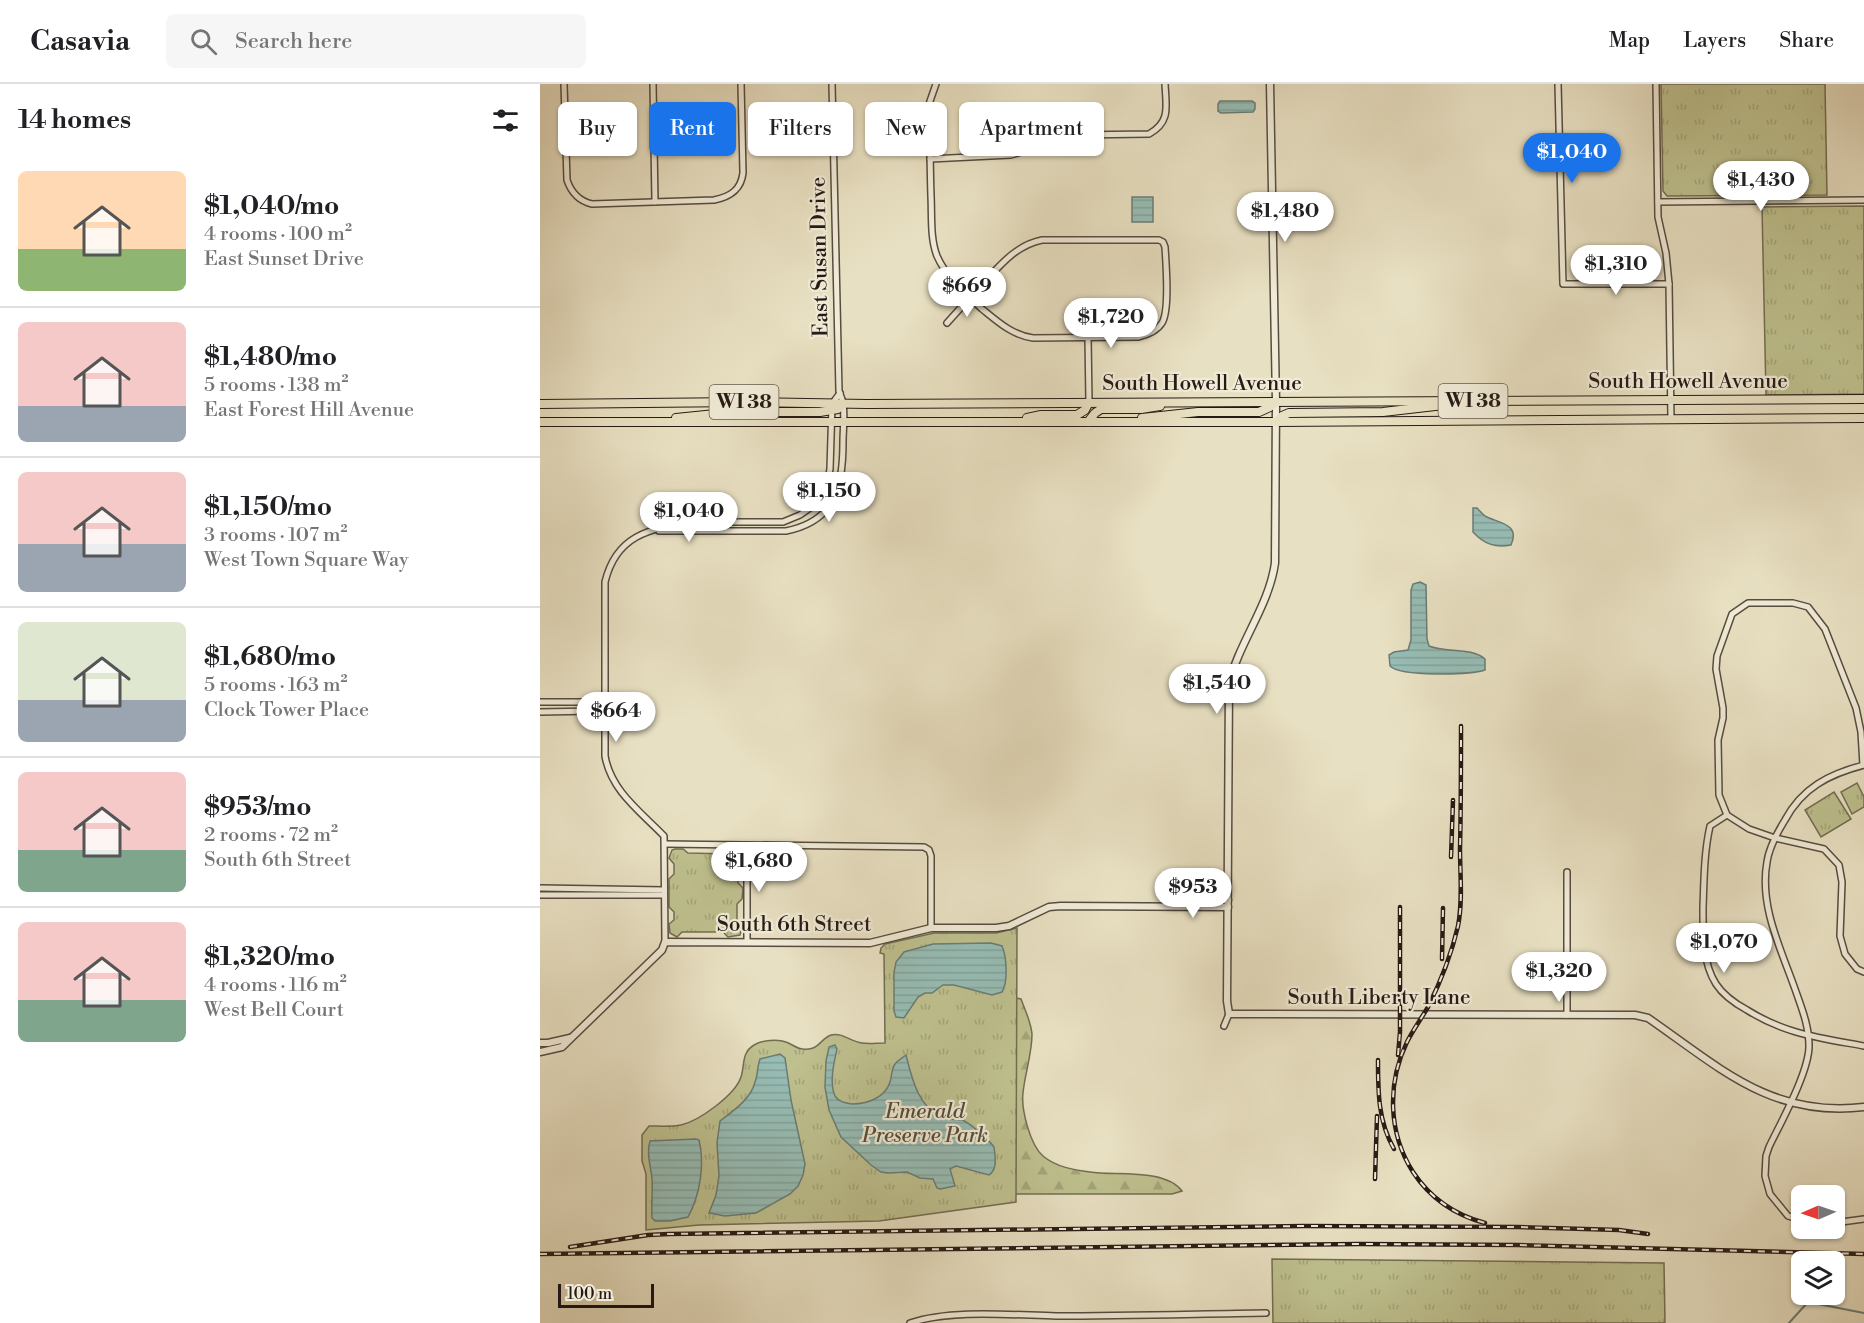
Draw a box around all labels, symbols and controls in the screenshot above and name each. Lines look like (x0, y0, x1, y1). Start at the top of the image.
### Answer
search box (166, 14, 586, 68)
text: Casavia (30, 24, 130, 59)
icon: search (187, 25, 220, 58)
text: Search here (235, 28, 352, 55)
text: Map (1609, 28, 1650, 54)
text: Layers (1683, 28, 1746, 54)
text: Share (1779, 28, 1834, 54)
chip: Buy (558, 102, 637, 156)
chip: Rent (649, 102, 736, 156)
chip: Filters (748, 102, 853, 156)
chip: New (865, 102, 947, 156)
chip: Apartment (959, 102, 1104, 156)
text: 14 homes (18, 104, 131, 136)
icon: filters (489, 104, 522, 137)
pin: $1,040 (1523, 133, 1621, 184)
text: $1,040 (1537, 140, 1607, 165)
pin: $1,430 (1712, 161, 1810, 212)
text: $1,430 (1727, 168, 1795, 193)
street label: East Susan Drive (806, 177, 834, 337)
text: $1,040/mo (204, 190, 339, 222)
pin: $1,480 (1236, 192, 1334, 243)
icon: home (66, 195, 138, 267)
text: $1,480 (1251, 199, 1319, 224)
text: 4 rooms · 100 m² (204, 222, 352, 247)
pin: $1,310 (1567, 245, 1665, 296)
text: East Sunset Drive (204, 247, 364, 272)
text: $1,310 (1585, 252, 1647, 277)
pin: $669 (931, 267, 1003, 318)
text: $669 (942, 274, 992, 299)
pin: $1,720 (1062, 298, 1160, 349)
text: $1,720 (1078, 305, 1144, 330)
text: $1,480/mo (204, 341, 337, 373)
icon: home (66, 346, 138, 418)
street label: South Howell Avenue (1588, 369, 1788, 395)
street label: South Howell Avenue (1102, 371, 1302, 397)
text: 5 rooms · 138 m² (204, 373, 348, 398)
road number: WI 38 (1438, 384, 1508, 418)
road number: WI 38 (710, 385, 778, 419)
text: East Forest Hill Avenue (204, 398, 414, 423)
pin: $1,150 (780, 472, 878, 523)
text: $1,150 (797, 479, 861, 504)
text: $1,150/mo (204, 491, 332, 523)
pin: $1,040 (640, 492, 738, 543)
icon: home (66, 496, 138, 568)
text: $1,040 (654, 499, 724, 524)
text: 3 rooms · 107 m² (204, 523, 348, 548)
text: West Town Square Way (204, 548, 409, 573)
text: $1,680/mo (204, 641, 336, 673)
icon: home (66, 646, 138, 718)
pin: $1,540 (1168, 664, 1266, 715)
text: $1,540 (1183, 671, 1251, 696)
text: 5 rooms · 163 m² (204, 673, 348, 698)
pin: $664 (580, 692, 652, 743)
text: Clock Tower Place (204, 698, 369, 723)
text: $664 (591, 699, 641, 724)
text: $953/mo (204, 791, 312, 823)
icon: home (66, 796, 138, 868)
text: 2 rooms · 72 m² (204, 823, 338, 848)
pin: $1,680 (710, 842, 808, 893)
text: South 6th Street (204, 848, 351, 873)
text: $1,680 (725, 849, 793, 874)
pin: $953 (1157, 868, 1229, 919)
text: $953 (1169, 875, 1217, 900)
street label: South 6th Street (717, 912, 872, 938)
pin: $1,070 (1675, 923, 1773, 974)
text: $1,070 (1690, 930, 1758, 955)
text: $1,320/mo (204, 941, 335, 973)
icon: home (66, 946, 138, 1018)
pin: $1,320 (1510, 952, 1608, 1003)
text: $1,320 (1526, 959, 1592, 984)
text: 4 rooms · 116 m² (204, 973, 347, 998)
street label: South Liberty Lane (1287, 985, 1471, 1011)
text: West Bell Court (204, 998, 344, 1023)
park label: Emerald Preserve Park (861, 1099, 988, 1149)
north arrow (1791, 1185, 1845, 1239)
map controls (1791, 1185, 1845, 1305)
button: layers (1791, 1251, 1845, 1305)
scale bar (558, 1281, 654, 1308)
text: 100 m (567, 1284, 612, 1304)

